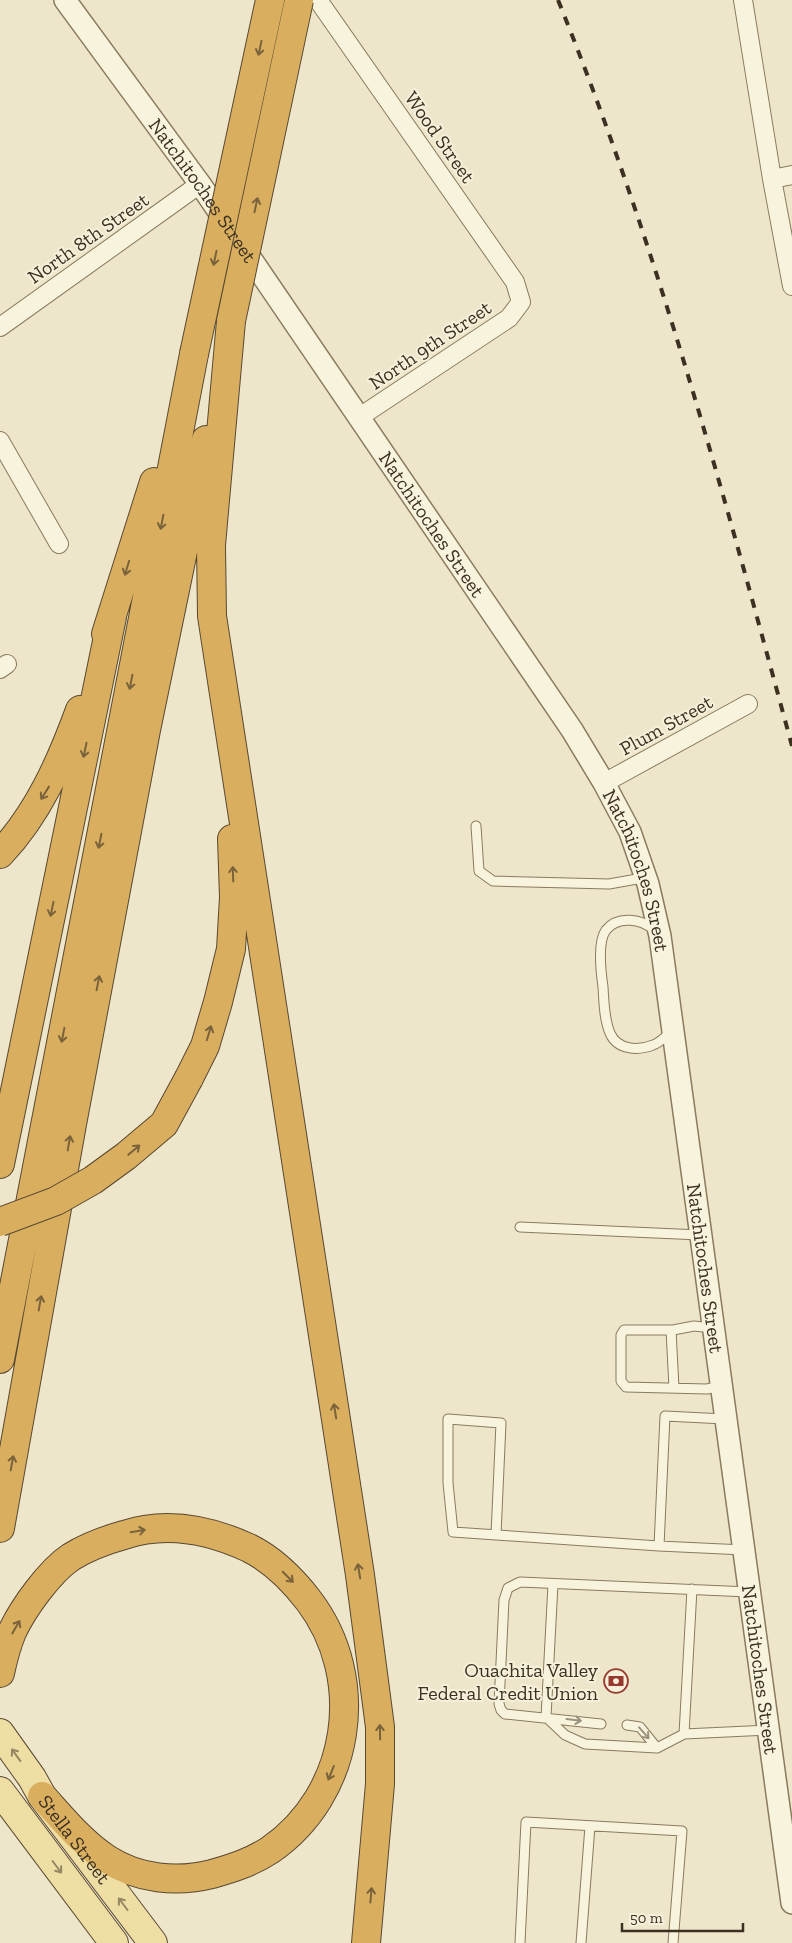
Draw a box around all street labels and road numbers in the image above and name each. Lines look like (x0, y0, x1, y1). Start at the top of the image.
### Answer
street label: Wood Street (400, 86, 481, 188)
street label: Natchitoches Street (144, 113, 262, 268)
street label: North 8th Street (23, 187, 154, 289)
street label: North 9th Street (364, 295, 496, 395)
street label: Natchitoches Street (374, 447, 490, 602)
street label: Plum Street (615, 689, 717, 760)
street label: Natchitoches Street (597, 785, 674, 954)
street label: Natchitoches Street (682, 1182, 729, 1355)
street label: Natchitoches Street (737, 1583, 784, 1756)
street label: Stella Street (33, 1790, 116, 1889)

